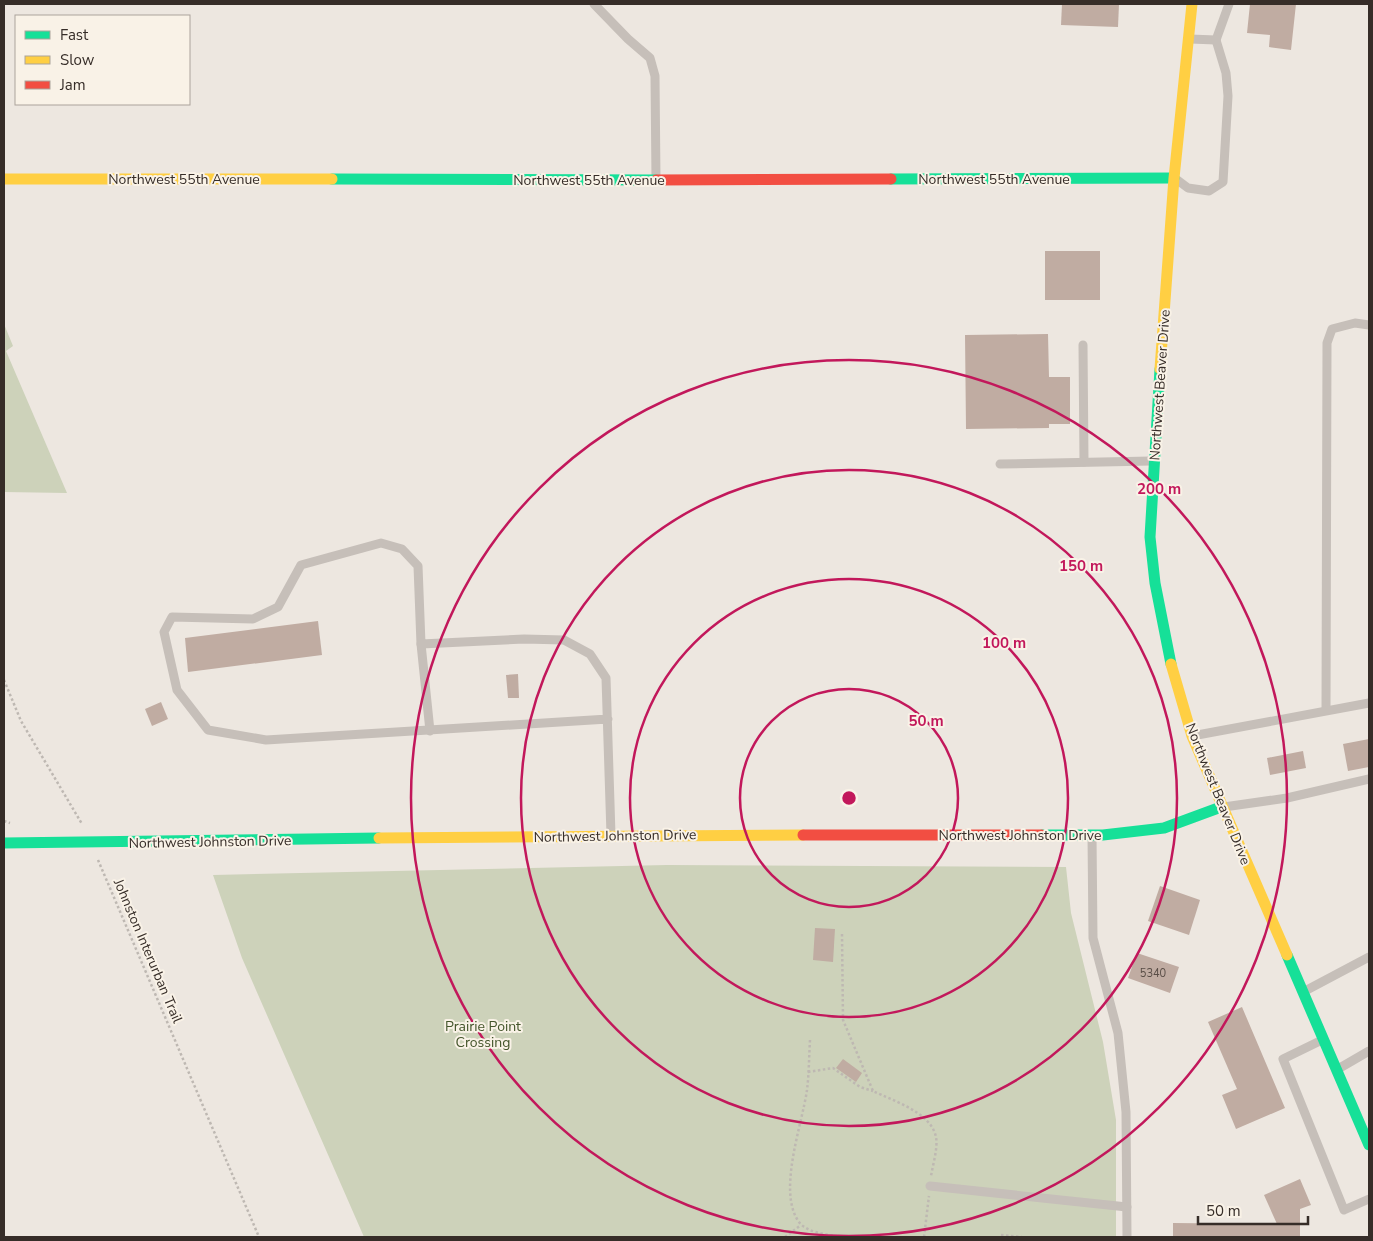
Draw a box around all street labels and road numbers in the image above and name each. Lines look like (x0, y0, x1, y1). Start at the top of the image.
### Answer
street label: Northwest 55th Avenue (108, 170, 260, 189)
street label: Northwest 55th Avenue (918, 170, 1070, 189)
street label: Northwest 55th Avenue (513, 171, 665, 190)
street label: Northwest Beaver Drive (1145, 309, 1175, 461)
street label: Northwest Beaver Drive (1181, 720, 1255, 868)
street label: Northwest Johnston Drive (533, 825, 697, 847)
street label: Northwest Johnston Drive (939, 826, 1101, 845)
street label: Northwest Johnston Drive (128, 831, 292, 853)
street label: Johnston Interurban Trail (109, 875, 187, 1027)

